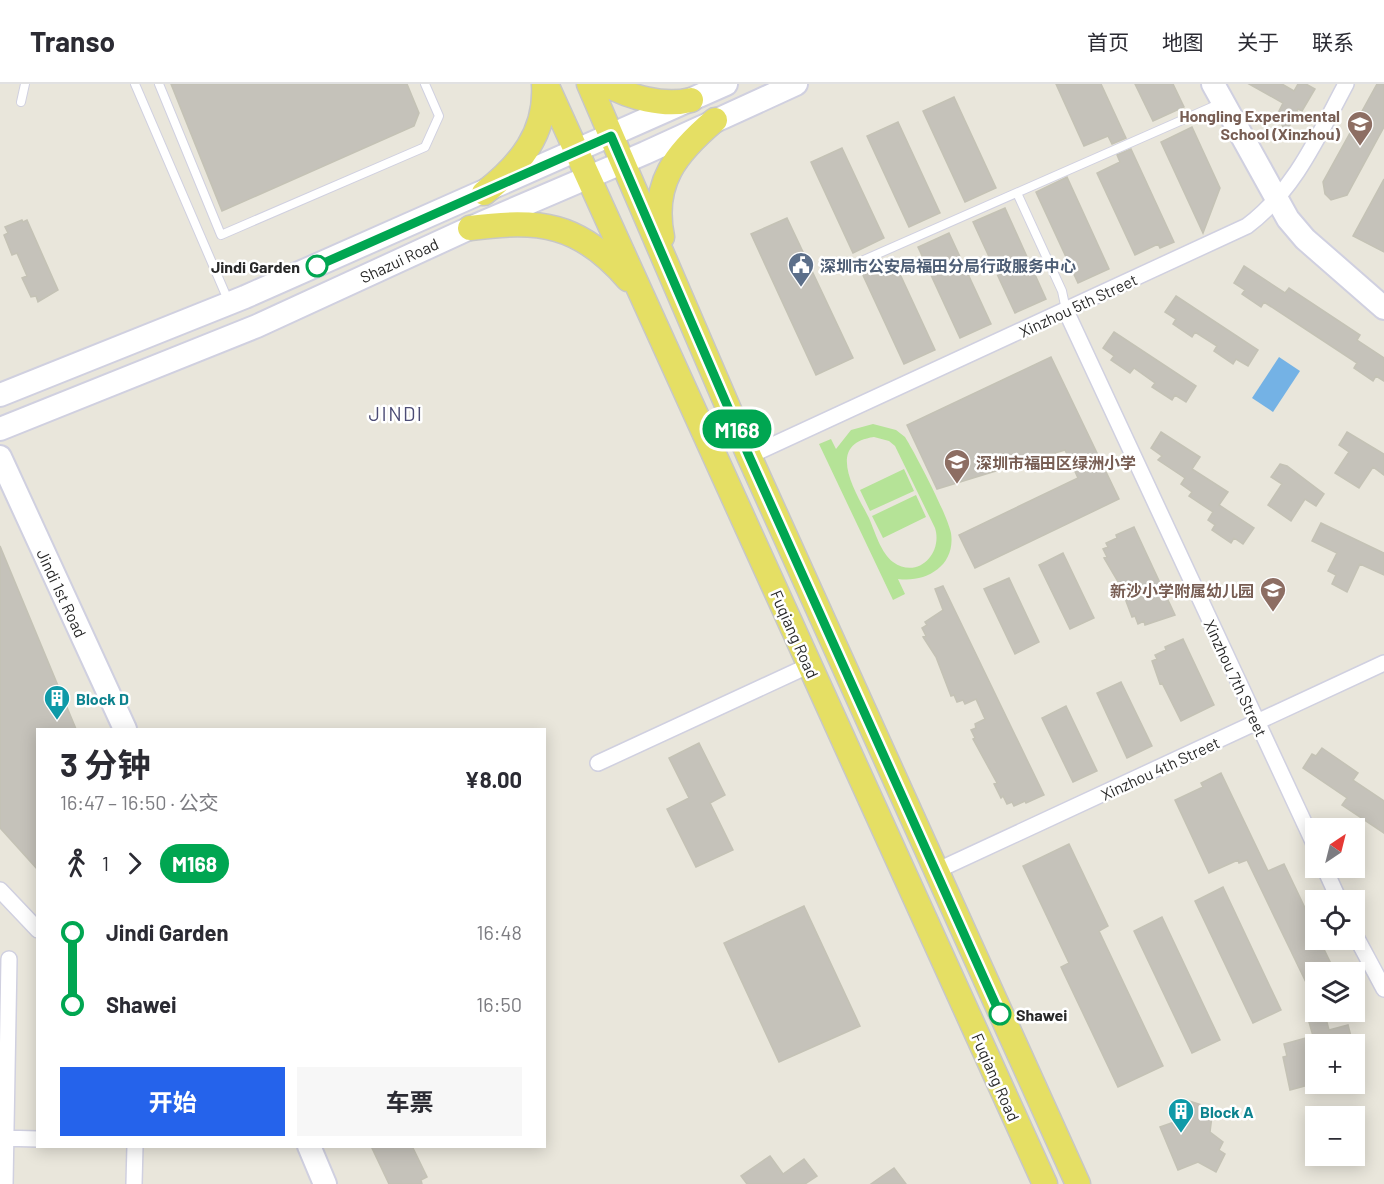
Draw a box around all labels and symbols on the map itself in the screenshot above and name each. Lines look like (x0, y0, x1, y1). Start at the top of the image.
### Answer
place label: Hongling Experimental School (Xinzhou) (1179, 106, 1340, 143)
school or university icon: Hongling Experimental School (Xinzhou) (1345, 109, 1375, 147)
street label: Shazui Road (357, 234, 441, 286)
public building icon: 深圳市公安局福田分局行政服务中心 (786, 250, 816, 288)
marker: Jindi Garden (306, 255, 328, 277)
place label: 深圳市公安局福田分局行政服务中心 (820, 256, 1076, 275)
place label: Jindi Garden (211, 257, 300, 276)
street label: Xinzhou 5th Street (1016, 269, 1140, 341)
district label: JINDI (369, 401, 424, 425)
line badge: M168 (695, 410, 779, 448)
school or university icon: 深圳市福田区绿洲小学 (942, 447, 972, 485)
place label: 深圳市福田区绿洲小学 (976, 453, 1136, 472)
street label: Jindi 1st Road (33, 546, 91, 640)
school or university icon: 新沙小学附属幼儿园 (1258, 575, 1288, 613)
place label: 新沙小学附属幼儿园 (1110, 581, 1254, 600)
street label: Fuqiang Road (767, 587, 823, 681)
street label: Xinzhou 7th Street (1201, 616, 1271, 740)
building icon: Block D (42, 683, 72, 721)
place label: Block D (76, 689, 129, 708)
street label: Xinzhou 4th Street (1098, 732, 1222, 804)
north arrow (1305, 818, 1365, 878)
marker: Shawei (989, 1003, 1011, 1025)
place label: Shawei (1016, 1005, 1067, 1024)
street label: Fuqiang Road (968, 1030, 1024, 1124)
building icon: Block A (1166, 1096, 1196, 1134)
place label: Block A (1200, 1102, 1254, 1121)

